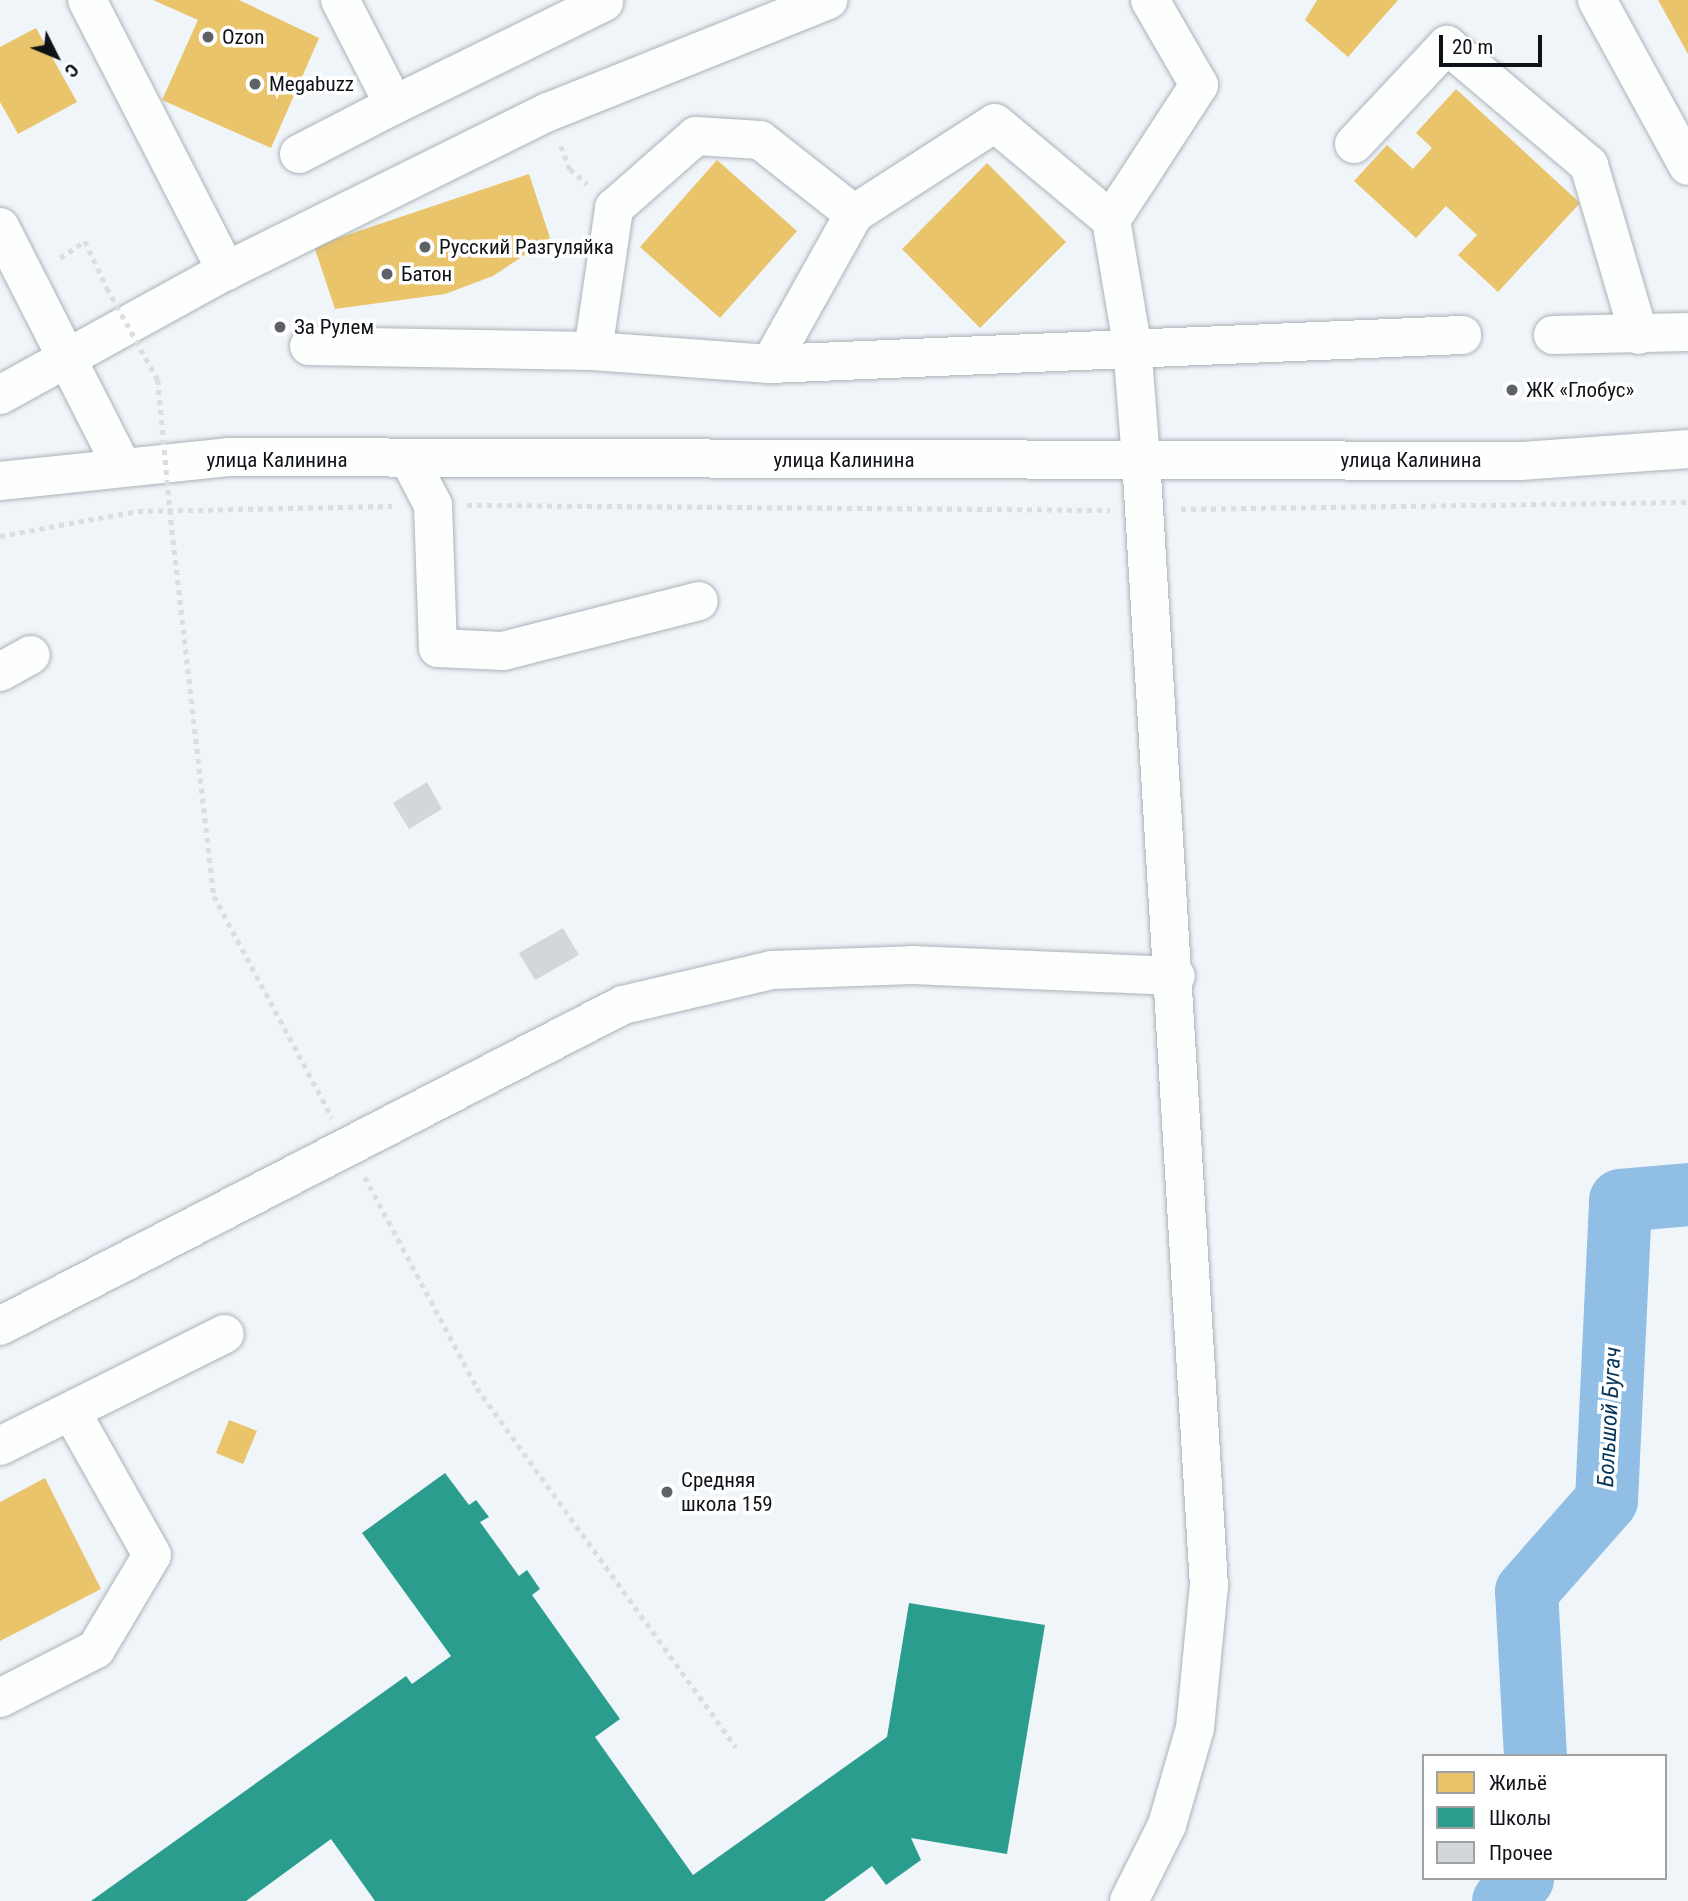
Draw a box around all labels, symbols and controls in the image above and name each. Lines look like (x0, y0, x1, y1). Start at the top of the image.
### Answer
north arrow (21, 21, 91, 91)
scale bar (1443, 21, 1546, 65)
place label: Ozon (222, 24, 264, 50)
marker: Ozon (200, 29, 216, 45)
text: 20 m (1452, 35, 1493, 59)
text: С (60, 59, 84, 82)
place label: Megabuzz (269, 71, 354, 97)
marker: Megabuzz (247, 76, 263, 92)
place label: Русский Разгуляйка (439, 234, 614, 260)
marker: Русский Разгуляйка (417, 239, 433, 255)
place label: Батон (401, 261, 452, 287)
marker: Батон (379, 266, 395, 282)
place label: За Рулем (294, 314, 374, 340)
marker: За Рулем (272, 319, 288, 335)
place label: ЖК «Глобус» (1526, 377, 1634, 403)
marker: ЖК «Глобус» (1504, 382, 1520, 398)
street label: улица Калинина (207, 447, 347, 473)
street label: улица Калинина (774, 447, 914, 473)
street label: улица Калинина (1341, 447, 1481, 473)
water label: Большой Бугач (1593, 1346, 1627, 1488)
place label: Средняя школа 159 (681, 1467, 773, 1517)
marker: Средняя школа 159 (659, 1484, 675, 1500)
legend (1422, 1754, 1667, 1880)
text: Жильё (1489, 1771, 1547, 1795)
text: Школы (1489, 1806, 1551, 1830)
text: Прочее (1489, 1841, 1553, 1865)

